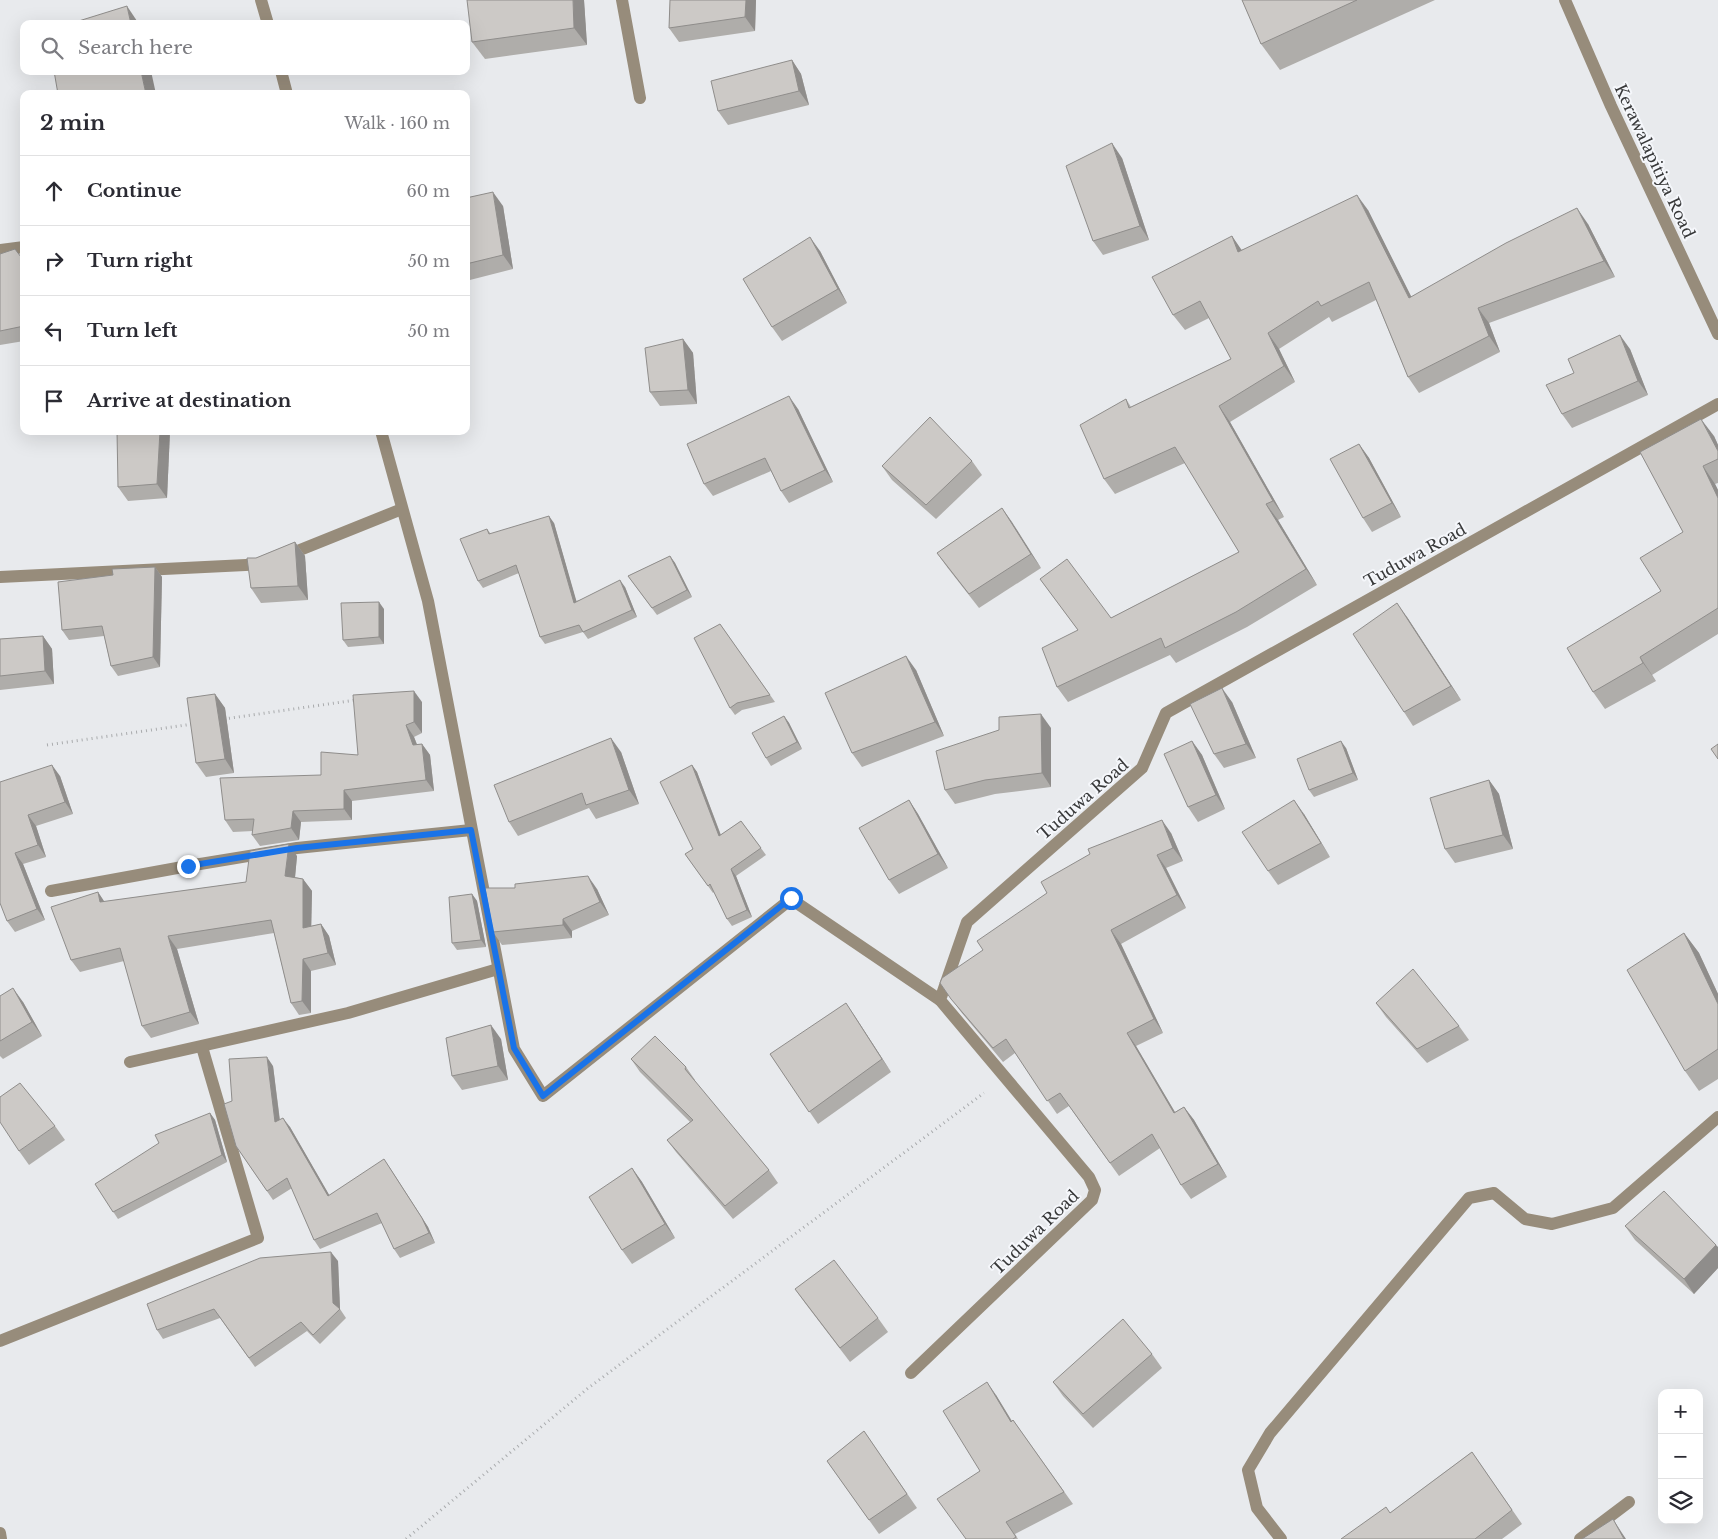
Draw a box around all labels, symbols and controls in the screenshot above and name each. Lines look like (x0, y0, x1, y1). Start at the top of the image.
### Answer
search box (20, 20, 470, 75)
icon: search (38, 34, 66, 62)
text: Search here (78, 36, 193, 59)
street label: Kerawalapitiya Road (1611, 81, 1700, 241)
text: 2 min (40, 110, 105, 136)
text: Walk · 160 m (345, 113, 450, 133)
icon: ahead (40, 177, 68, 205)
text: Continue (87, 179, 182, 202)
text: 60 m (407, 181, 450, 201)
icon: right (40, 247, 68, 275)
text: Turn right (87, 249, 193, 272)
text: 50 m (408, 251, 450, 271)
icon: left (40, 317, 68, 345)
text: Turn left (87, 319, 178, 342)
text: 50 m (408, 321, 450, 341)
icon: arrive (40, 387, 68, 415)
text: Arrive at destination (87, 389, 291, 412)
street label: Tuduwa Road (1361, 519, 1470, 591)
street label: Tuduwa Road (1034, 754, 1133, 844)
route end (177, 855, 200, 878)
route start (780, 887, 803, 910)
street label: Tuduwa Road (987, 1185, 1083, 1279)
map controls (1658, 1389, 1703, 1524)
button: + (1658, 1389, 1703, 1434)
button: − (1658, 1434, 1703, 1479)
button: layers (1658, 1479, 1703, 1524)

